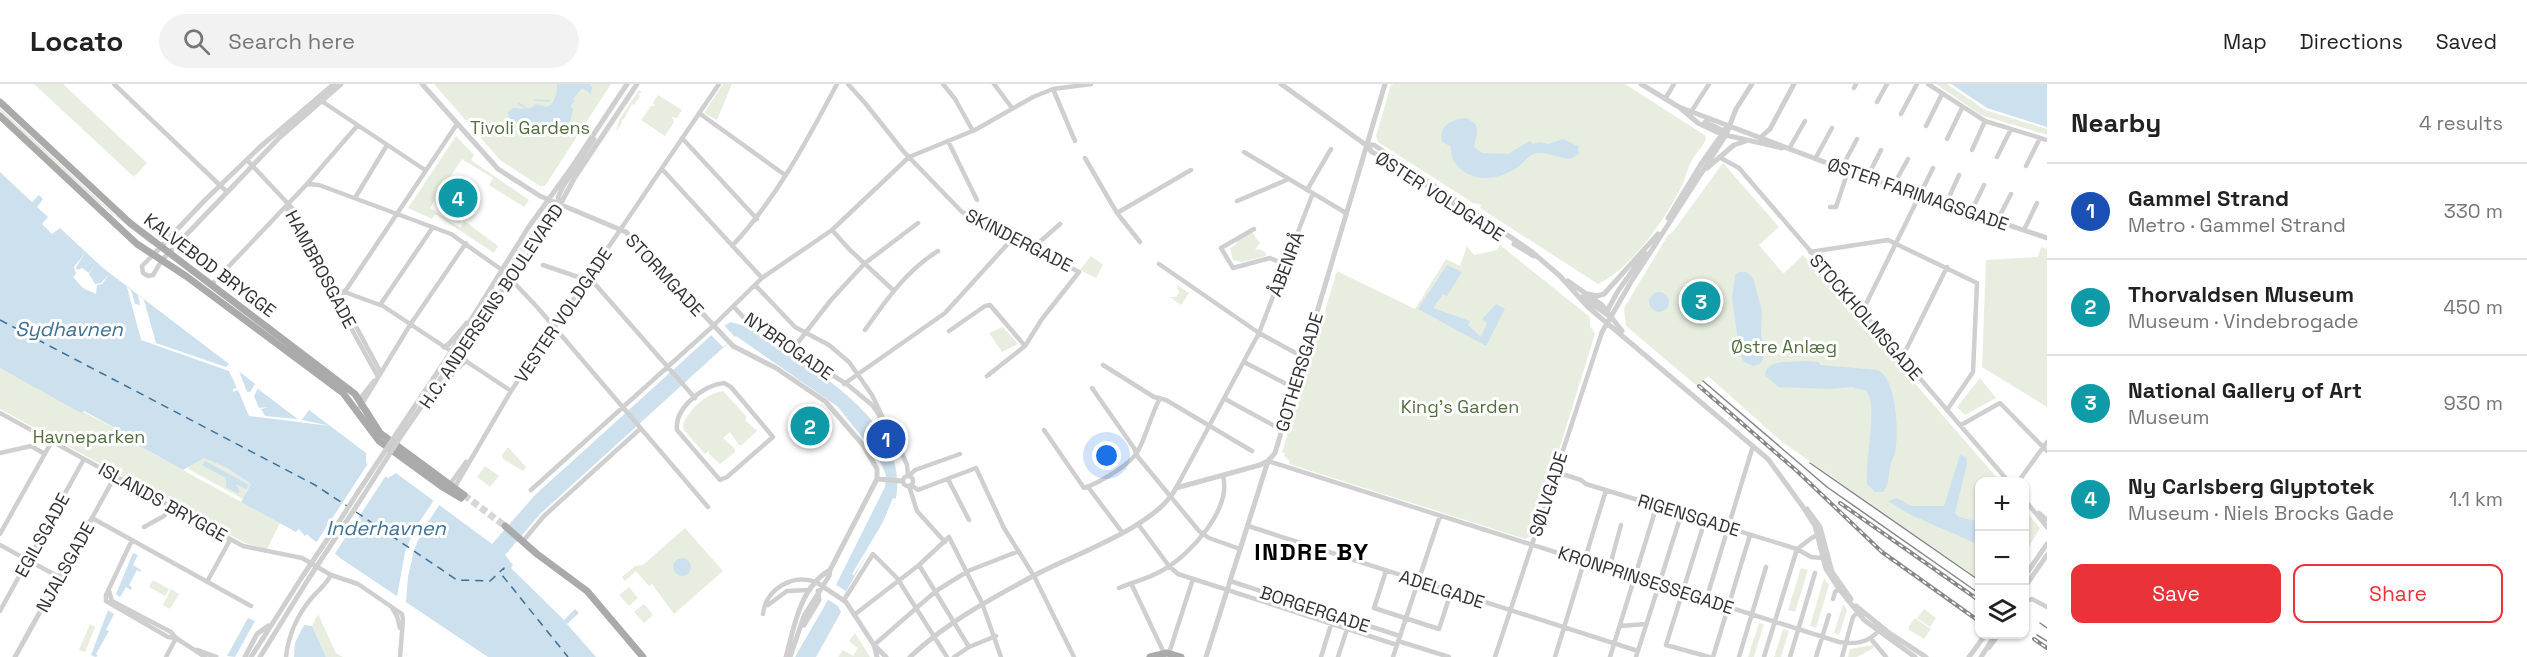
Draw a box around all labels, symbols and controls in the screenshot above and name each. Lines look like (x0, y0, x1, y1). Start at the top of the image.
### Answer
search box (159, 14, 579, 68)
text: Locato (30, 23, 123, 59)
icon: search (180, 25, 213, 58)
text: Search here (228, 27, 355, 55)
text: Map (2223, 28, 2267, 55)
text: Directions (2300, 28, 2403, 55)
text: Saved (2436, 28, 2497, 55)
text: Nearby (2071, 106, 2161, 140)
text: 4 results (2419, 110, 2503, 136)
park label: Tivoli Gardens (470, 116, 590, 139)
street label: ØSTER VOLDGADE (1371, 146, 1509, 246)
street label: ØSTER FARIMAGSGADE (1824, 152, 2012, 236)
pin: 4 (438, 176, 478, 220)
text: Gammel Strand (2128, 184, 2289, 212)
text: 1 (2086, 198, 2095, 224)
text: 330 m (2444, 198, 2503, 224)
street label: H.C. ANDERSENS BOULEVARD (414, 199, 568, 413)
street label: SKINDERGADE (962, 203, 1076, 277)
street label: HAMBROSGADE (280, 206, 362, 332)
street label: KALVEBOD BRYGGE (139, 208, 281, 322)
text: Metro · Gammel Strand (2128, 212, 2346, 238)
street label: ÅBENRÅ (1263, 228, 1309, 300)
street label: STORMGADE (621, 229, 709, 321)
street label: VESTER VOLDGADE (509, 243, 617, 387)
street label: STOCKHOLMSGADE (1805, 249, 1927, 385)
pin: 3 (1682, 278, 1720, 324)
text: Thorvaldsen Museum (2128, 280, 2354, 308)
text: 2 (2085, 294, 2096, 320)
text: 450 m (2443, 294, 2503, 320)
street label: NYBROGADE (740, 307, 838, 385)
text: Museum · Vindebrogade (2128, 308, 2359, 334)
street label: GOTHERSGADE (1270, 310, 1328, 434)
water label: Sydhavnen (15, 316, 124, 342)
park label: Østre Anlæg (1731, 335, 1837, 358)
text: National Gallery of Art (2128, 376, 2362, 404)
text: 3 (2084, 390, 2097, 416)
text: 930 m (2444, 390, 2503, 416)
park label: King's Garden (1401, 395, 1519, 418)
pin: 2 (790, 404, 830, 448)
text: Museum (2128, 404, 2209, 430)
pin: 1 (866, 416, 906, 462)
park label: Havneparken (33, 425, 145, 448)
your location (1092, 441, 1121, 470)
street label: SØLVGADE (1524, 449, 1572, 539)
street label: ISLANDS BRYGGE (95, 457, 231, 547)
text: Ny Carlsberg Glyptotek (2128, 472, 2375, 500)
map controls (1975, 477, 2029, 639)
button: + (1975, 477, 2029, 531)
text: 4 (2084, 486, 2097, 512)
text: 1.1 km (2449, 486, 2503, 512)
street label: RIGENSGADE (1635, 488, 1743, 542)
street label: EGILSGADE (10, 489, 74, 581)
text: Museum · Niels Brocks Gade (2128, 500, 2394, 526)
water label: Inderhavnen (326, 515, 447, 541)
street label: NJALSGADE (31, 518, 99, 616)
button: − (1975, 531, 2029, 585)
district label: INDRE BY (1254, 536, 1370, 567)
street label: KRONPRINSESSEGADE (1555, 541, 1737, 619)
street label: ADELGADE (1397, 564, 1487, 614)
button: Save (2071, 564, 2281, 623)
button: Share (2293, 564, 2503, 623)
street label: BORGERGADE (1257, 580, 1373, 638)
button: layers (1975, 585, 2029, 639)

